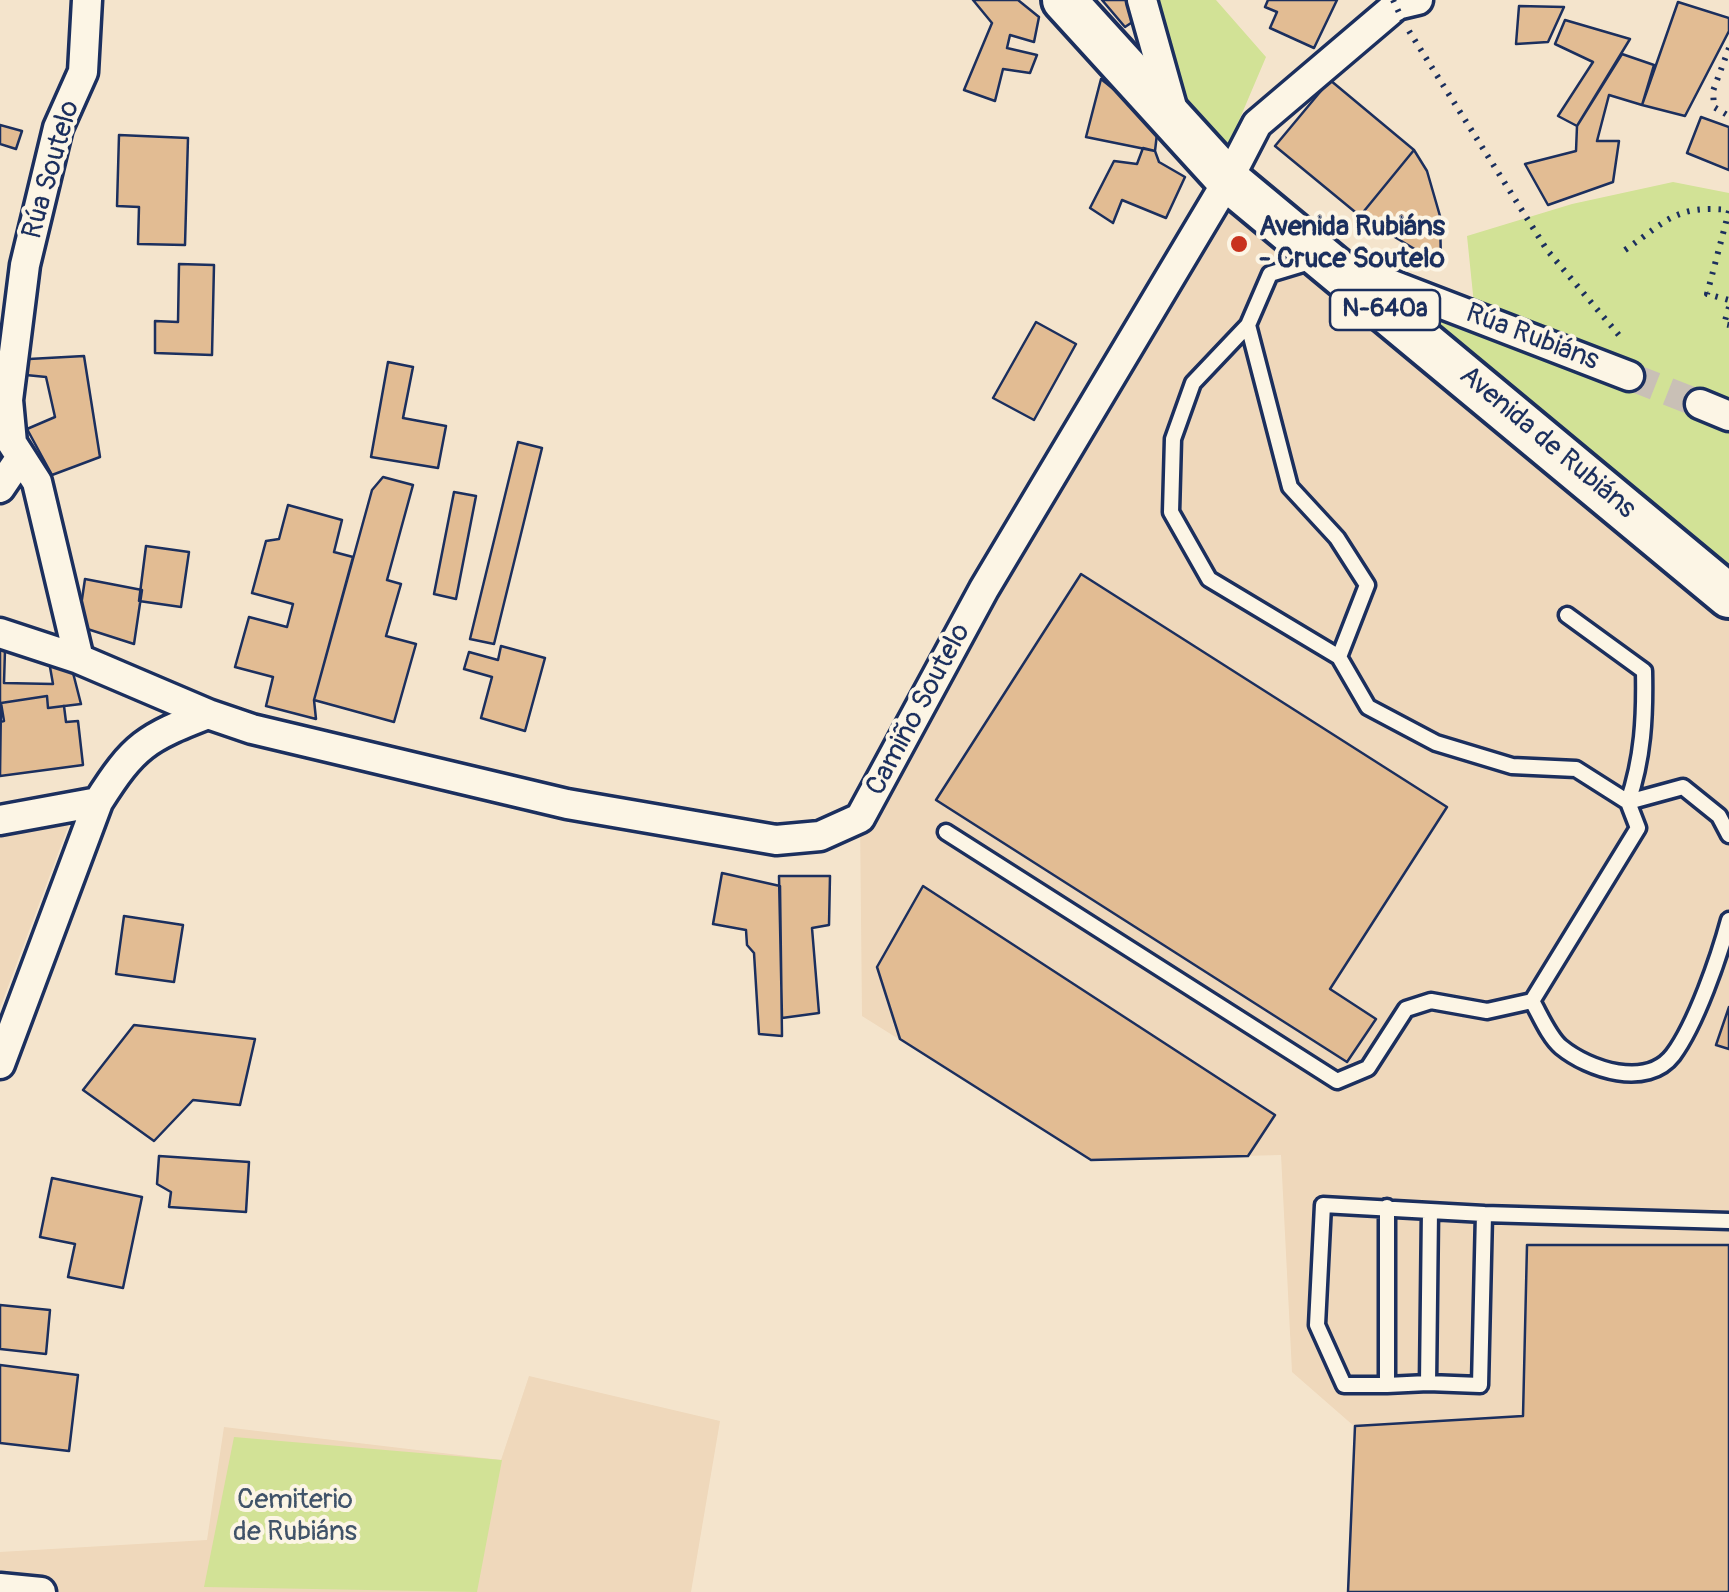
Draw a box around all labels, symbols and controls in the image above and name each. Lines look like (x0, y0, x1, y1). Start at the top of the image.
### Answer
street label: Rúa Soutelo (16, 97, 88, 243)
place label: Avenida Rubiáns - Cruce Soutelo (1259, 211, 1445, 277)
marker: Avenida Rubiáns - Cruce Soutelo (1228, 233, 1250, 255)
road number: N-640a (1330, 290, 1440, 330)
street label: Rúa Rubiáns (1461, 297, 1603, 379)
street label: Avenida de Rubiáns (1452, 359, 1642, 527)
street label: Camiño Soutelo (860, 618, 978, 802)
park label: Cemiterio de Rubiáns (233, 1484, 357, 1550)

